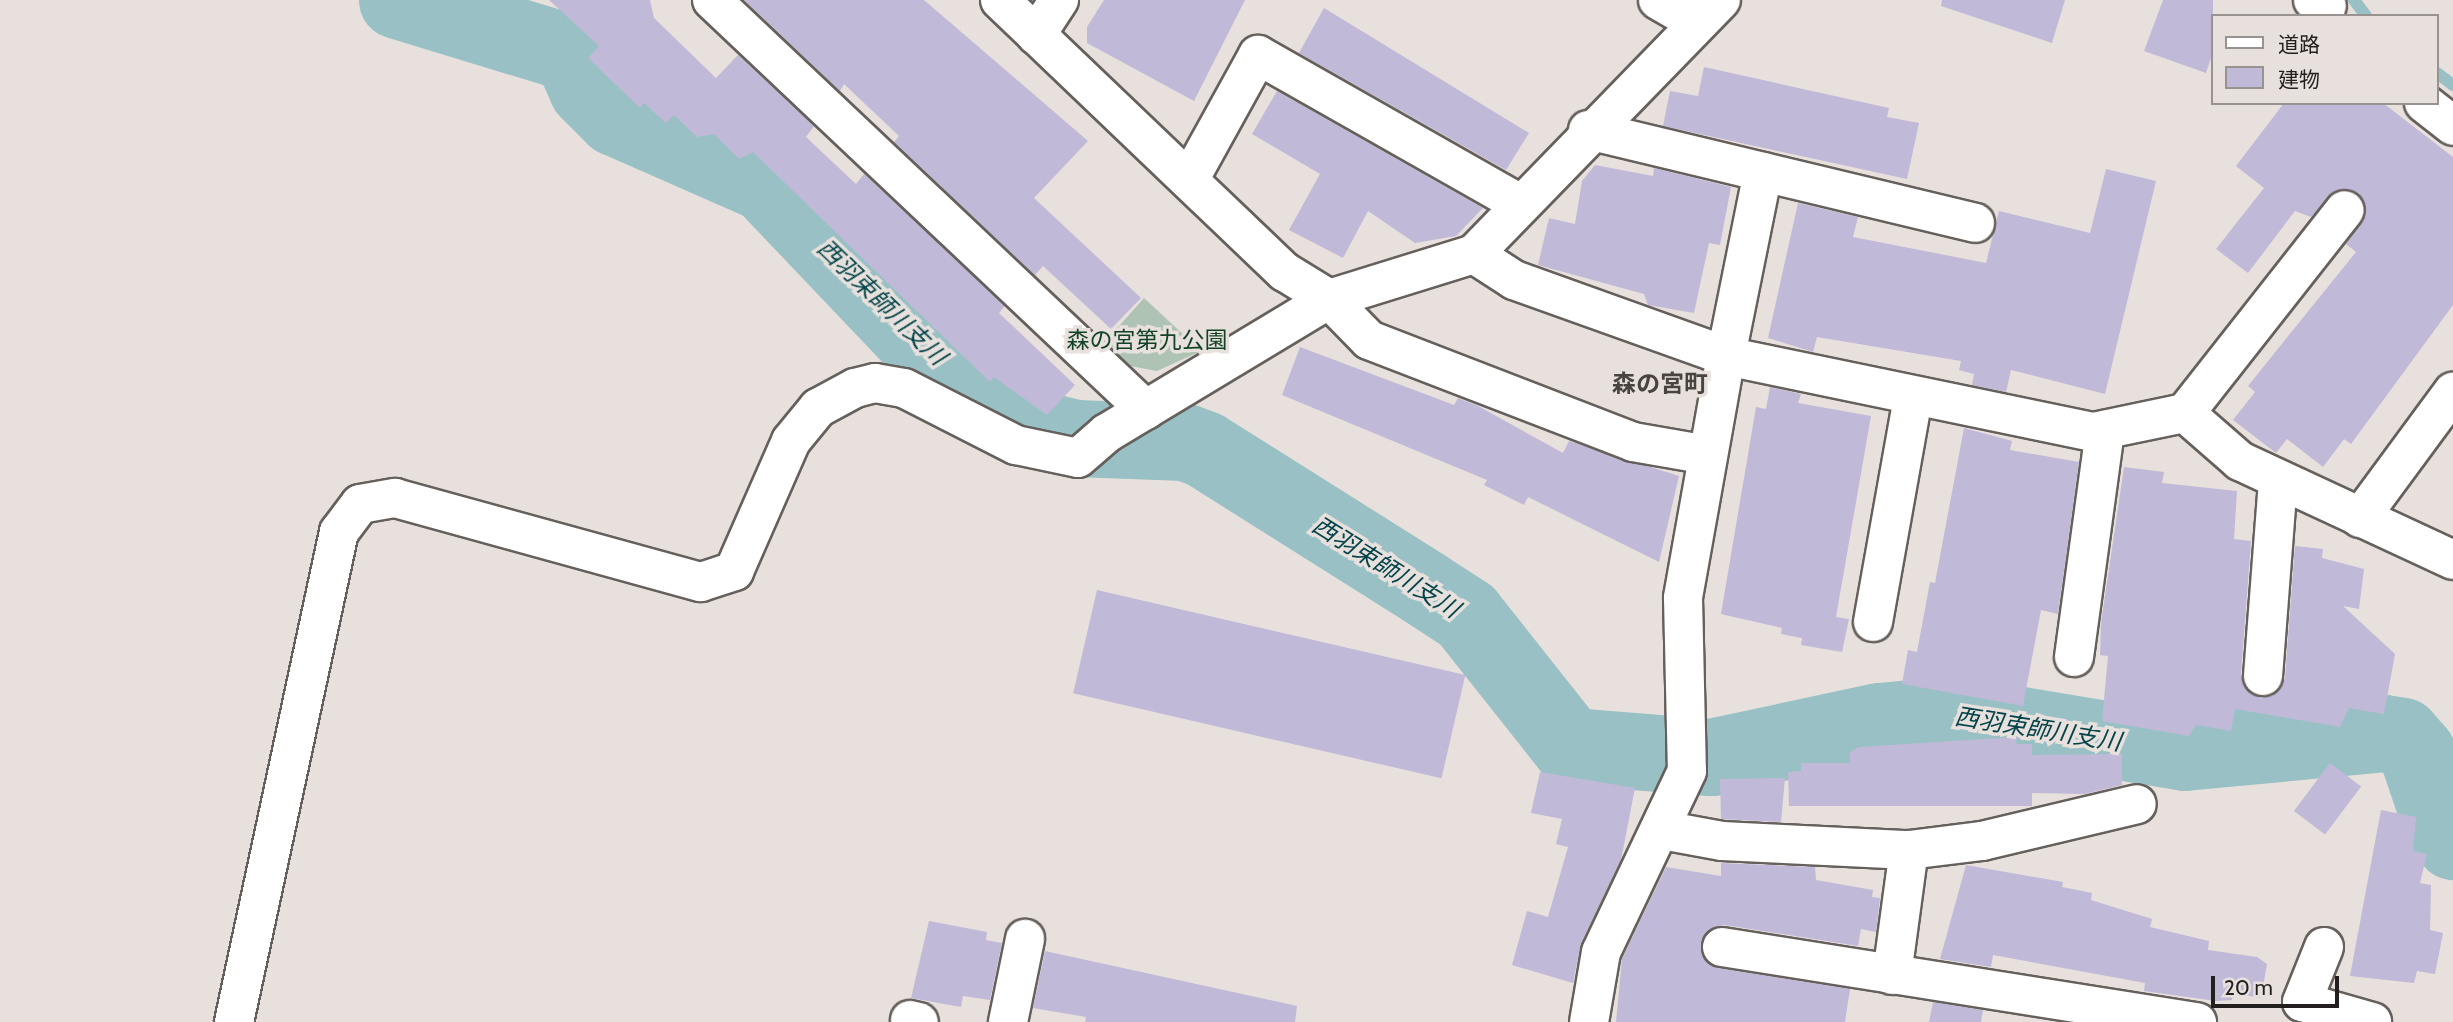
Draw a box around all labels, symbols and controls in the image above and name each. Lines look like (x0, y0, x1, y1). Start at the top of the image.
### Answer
legend (2212, 14, 2439, 105)
text: 道路 (2278, 32, 2320, 57)
text: 建物 (2278, 67, 2320, 92)
water label: 西羽束師川支川 (812, 233, 952, 371)
park label: 森の宮第九公園 (1067, 326, 1227, 354)
district label: 森の宮町 (1612, 370, 1708, 398)
water label: 西羽束師川支川 (1307, 510, 1465, 624)
water label: 西羽束師川支川 (1953, 702, 2123, 756)
scale bar (2215, 962, 2343, 1006)
text: 20 m (2224, 975, 2273, 1000)

